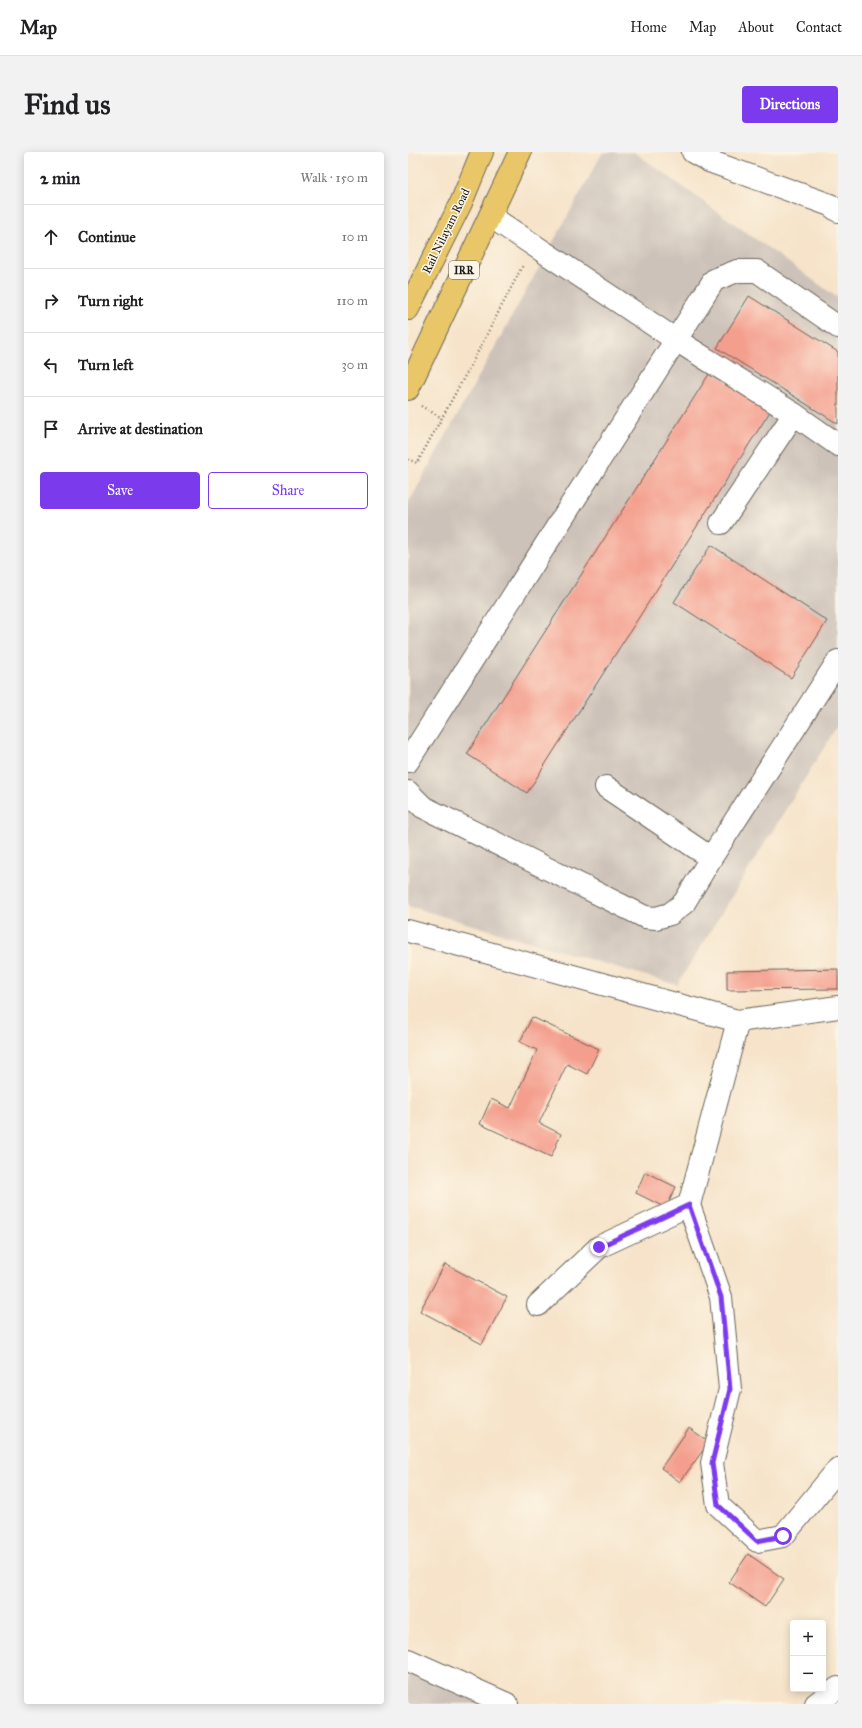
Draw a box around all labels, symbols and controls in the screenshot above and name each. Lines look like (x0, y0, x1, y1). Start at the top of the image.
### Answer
text: Map (20, 16, 57, 39)
text: Home (630, 19, 667, 36)
text: Map (689, 19, 716, 36)
text: About (738, 19, 774, 36)
text: Contact (796, 19, 842, 36)
button: Directions (742, 86, 838, 123)
text: Find us (24, 87, 110, 122)
text: 2 min (40, 168, 80, 189)
text: Walk · 150 m (300, 170, 368, 186)
street label: Rail Nilayam Road (419, 186, 473, 276)
icon: ahead (40, 226, 62, 248)
text: Continue (78, 228, 136, 246)
text: 10 m (342, 229, 368, 245)
road number: IRR (449, 261, 479, 279)
icon: right (40, 290, 62, 312)
text: Turn right (78, 292, 143, 310)
text: 110 m (336, 293, 368, 309)
icon: left (40, 354, 62, 376)
text: Turn left (78, 356, 134, 374)
text: 30 m (342, 357, 368, 373)
icon: arrive (40, 418, 62, 440)
text: Arrive at destination (78, 420, 203, 438)
button: Save (40, 472, 200, 509)
button: Share (208, 472, 368, 509)
route end (590, 1238, 608, 1256)
route start (774, 1527, 792, 1545)
map controls (790, 1620, 826, 1692)
button: + (790, 1620, 826, 1656)
button: − (790, 1656, 826, 1692)

